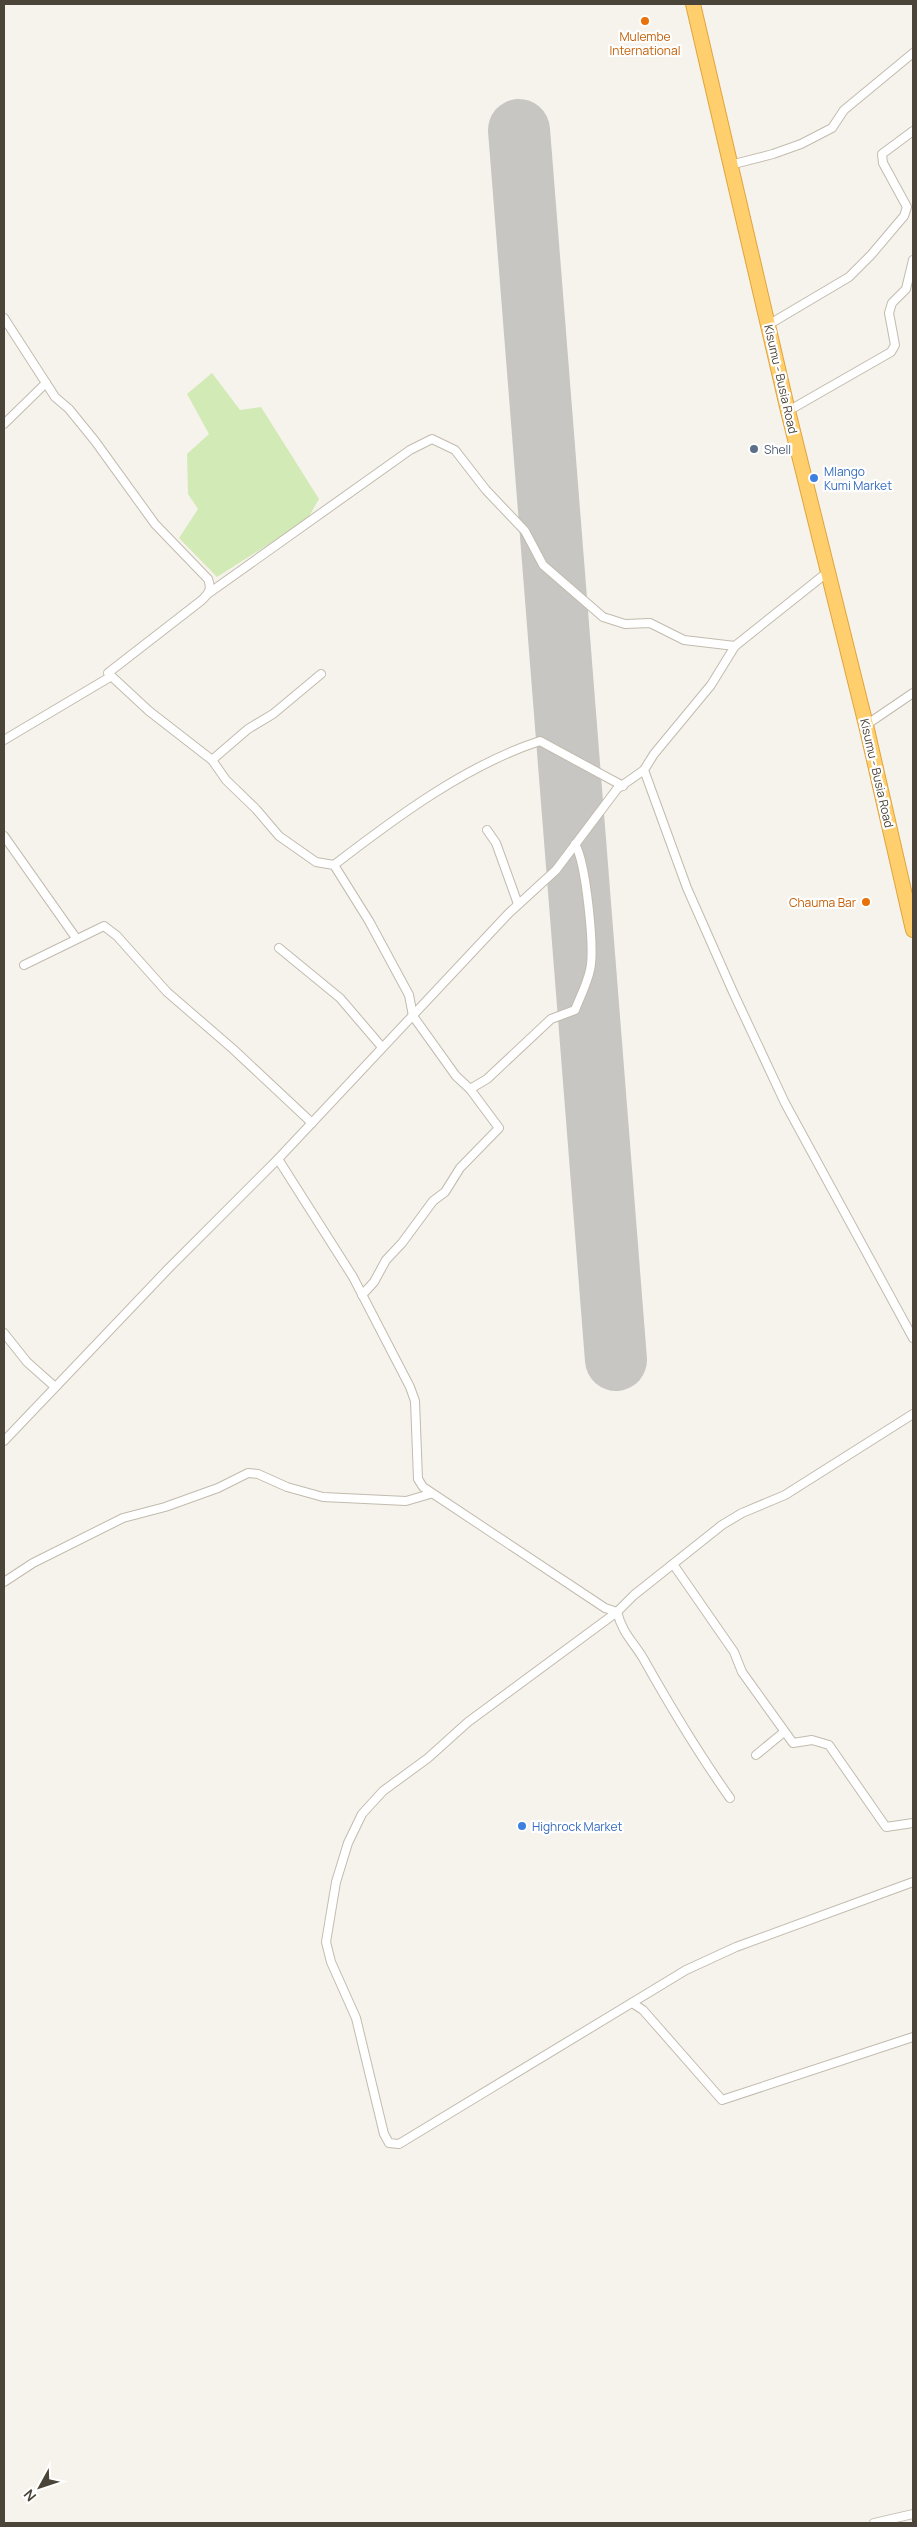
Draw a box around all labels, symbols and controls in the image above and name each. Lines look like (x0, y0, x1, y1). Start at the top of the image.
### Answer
marker: Mulembe International (639, 15, 651, 27)
place label: Mulembe International (610, 28, 680, 59)
street label: Kisumu - Busia Road (760, 323, 802, 435)
place label: Shell (764, 441, 791, 458)
marker: Shell (748, 443, 760, 455)
place label: Mlango Kumi Market (824, 463, 892, 494)
marker: Mlango Kumi Market (808, 472, 820, 484)
street label: Kisumu - Busia Road (856, 717, 898, 829)
place label: Chauma Bar (789, 894, 857, 911)
marker: Chauma Bar (860, 896, 872, 908)
place label: Highrock Market (532, 1818, 622, 1835)
marker: Highrock Market (516, 1820, 528, 1832)
north arrow (15, 2462, 65, 2512)
text: N (19, 2486, 40, 2506)

